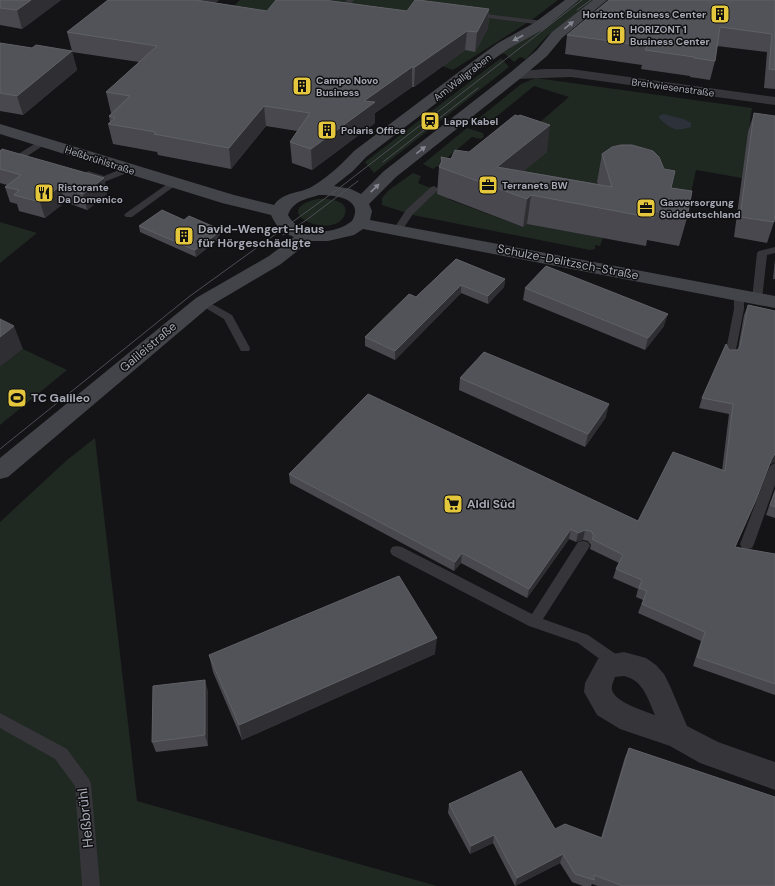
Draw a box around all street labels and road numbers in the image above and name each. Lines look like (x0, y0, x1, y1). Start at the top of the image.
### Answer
street label: Am Wallgraben (431, 51, 494, 104)
street label: Breitwiesenstraße (631, 75, 716, 100)
street label: Heßbrühlstraße (63, 143, 137, 178)
street label: Schulze-Delitzsch-Straße (496, 240, 640, 284)
street label: Galileistraße (116, 318, 180, 375)
street label: Heßbrühl (73, 787, 97, 849)

